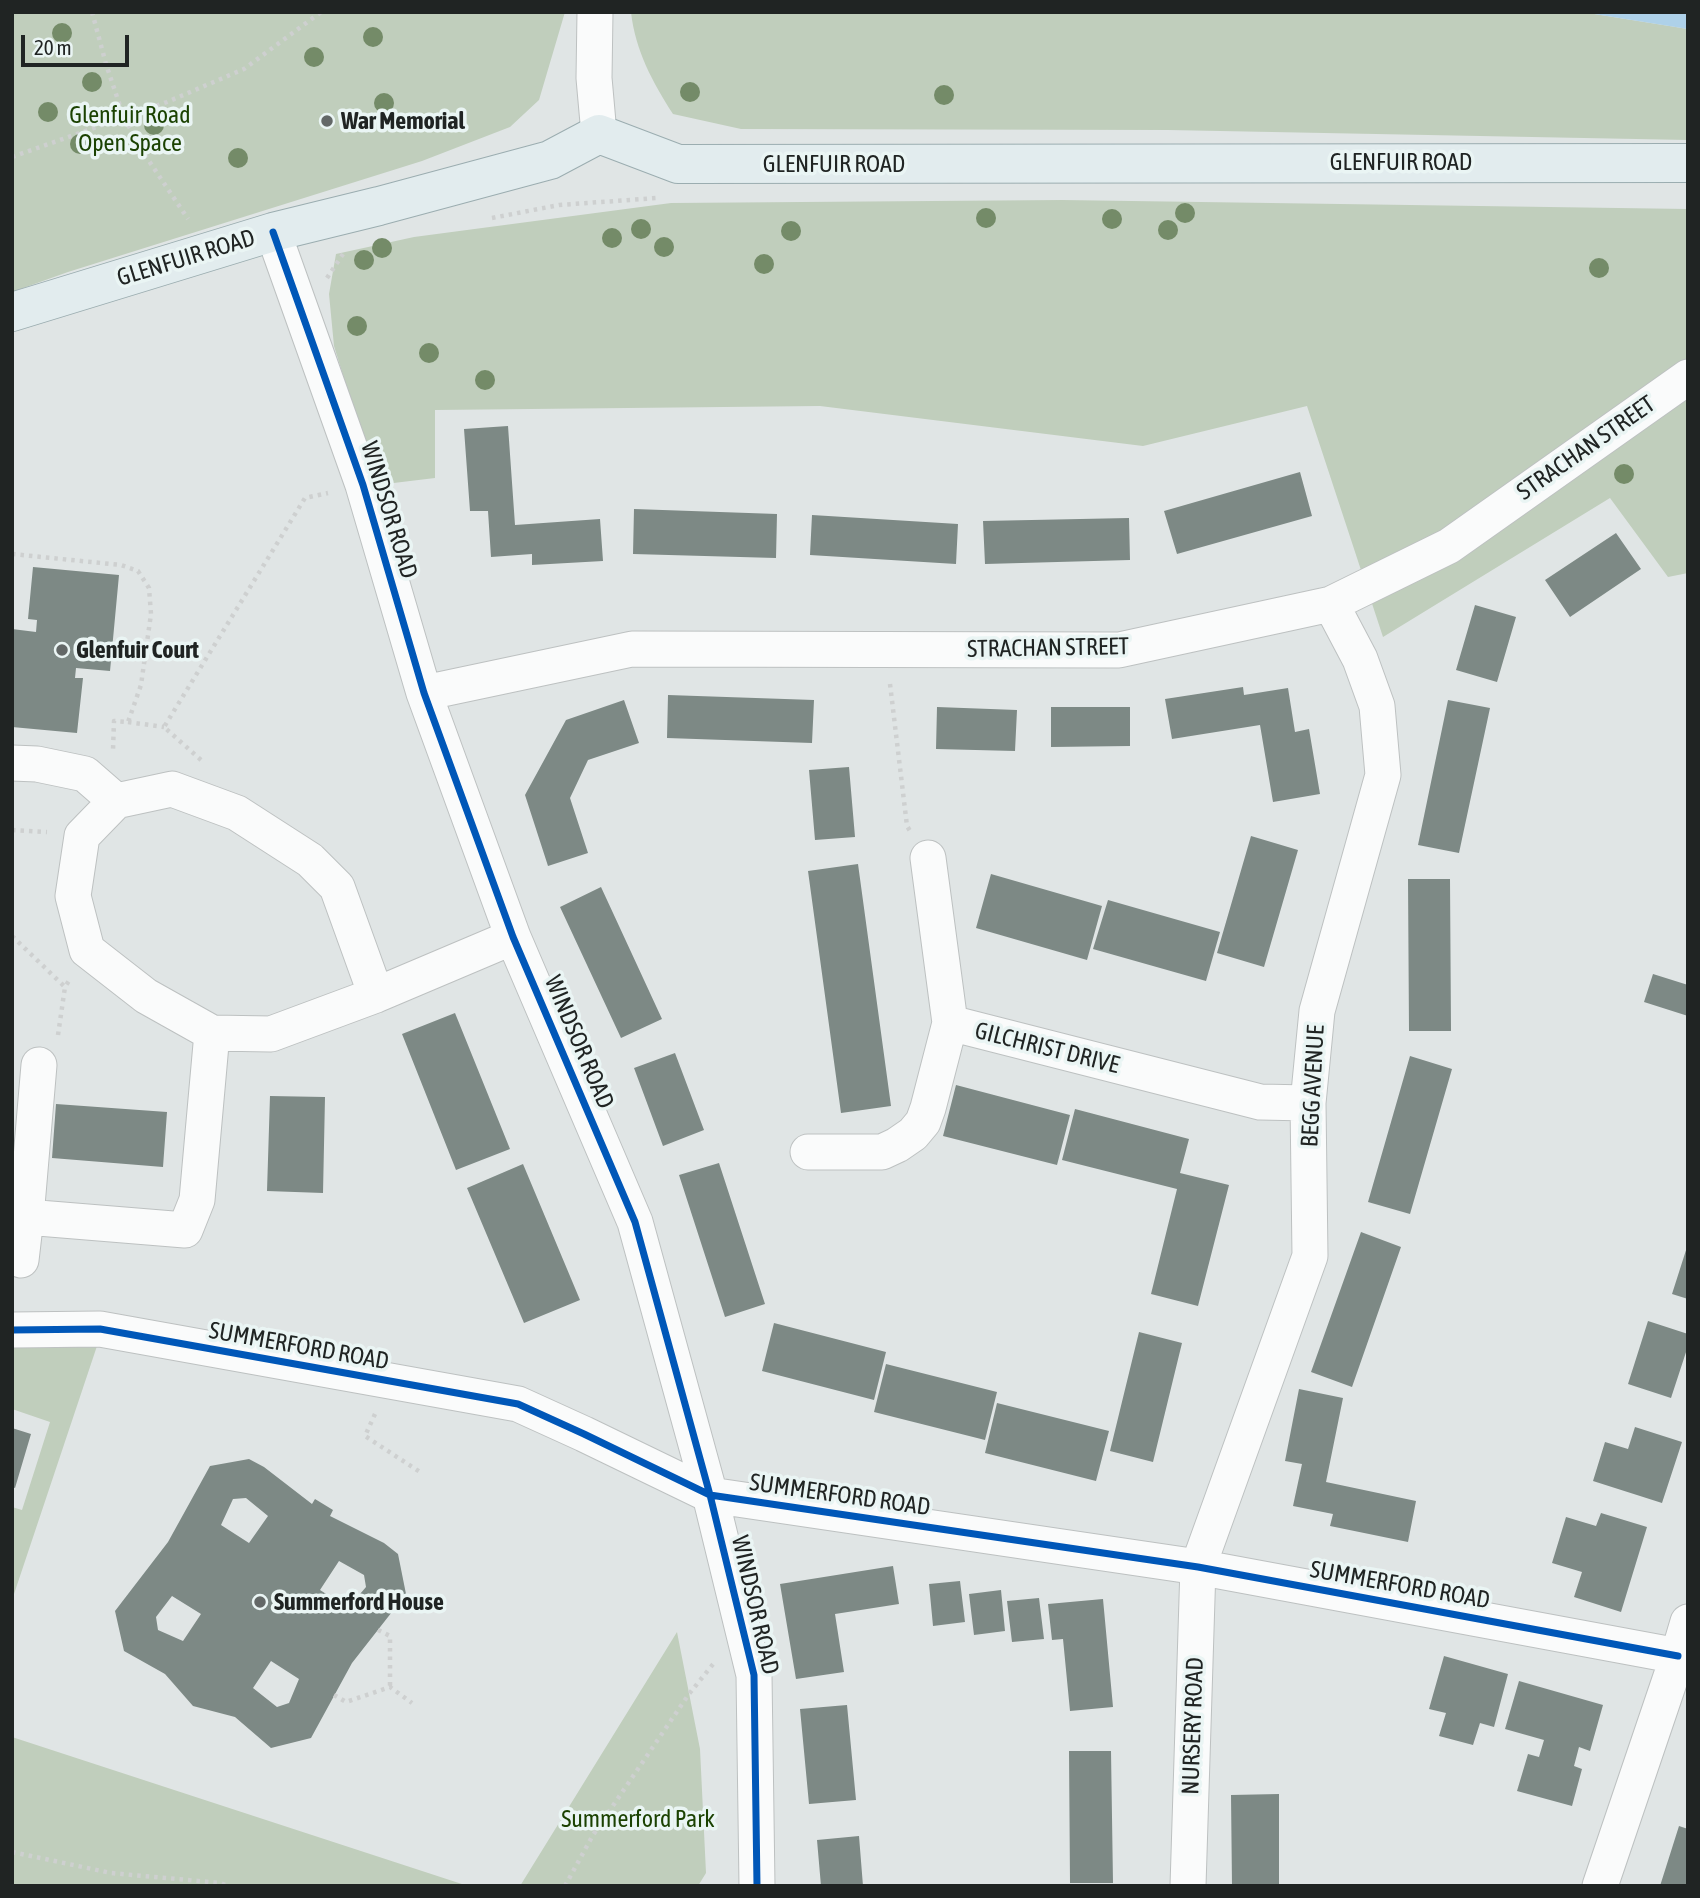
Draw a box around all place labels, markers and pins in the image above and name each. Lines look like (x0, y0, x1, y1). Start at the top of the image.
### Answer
place label: War Memorial (341, 107, 465, 135)
marker: War Memorial (319, 113, 335, 129)
place label: Glenfuir Court (76, 636, 199, 664)
marker: Glenfuir Court (54, 642, 70, 658)
place label: Summerford House (274, 1588, 444, 1616)
marker: Summerford House (252, 1594, 268, 1610)

